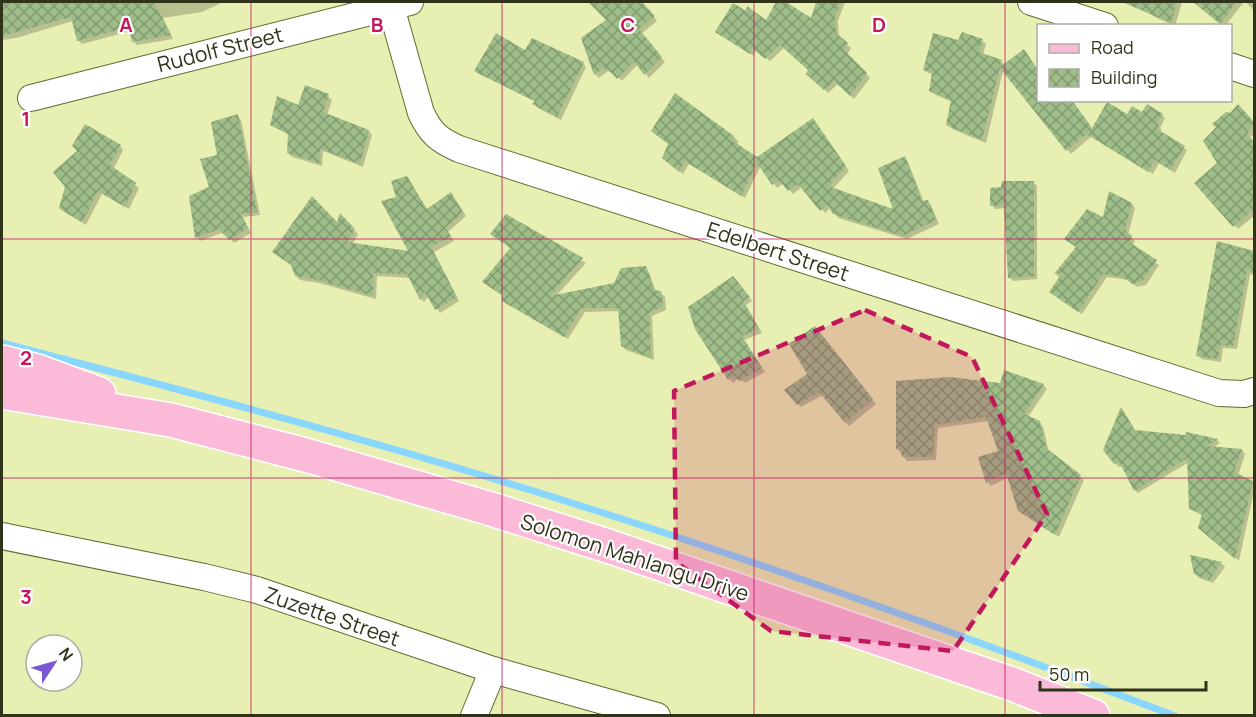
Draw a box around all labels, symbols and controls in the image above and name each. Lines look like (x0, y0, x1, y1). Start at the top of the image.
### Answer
text: A (119, 11, 133, 38)
text: B (371, 11, 384, 38)
text: C (621, 11, 635, 38)
text: D (872, 11, 886, 38)
street label: Rudolf Street (154, 20, 286, 78)
legend (1037, 24, 1232, 102)
text: Road (1091, 35, 1134, 59)
text: Building (1091, 65, 1157, 89)
text: 1 (22, 105, 30, 132)
street label: Edelbert Street (703, 215, 853, 287)
text: 2 (20, 344, 32, 371)
street label: Solomon Mahlangu Drive (517, 507, 753, 607)
street label: Zuzette Street (260, 580, 404, 652)
text: 3 (20, 583, 32, 610)
north arrow (24, 633, 84, 693)
text: N (54, 643, 78, 665)
scale bar (1040, 654, 1206, 692)
text: 50 m (1049, 662, 1089, 686)

